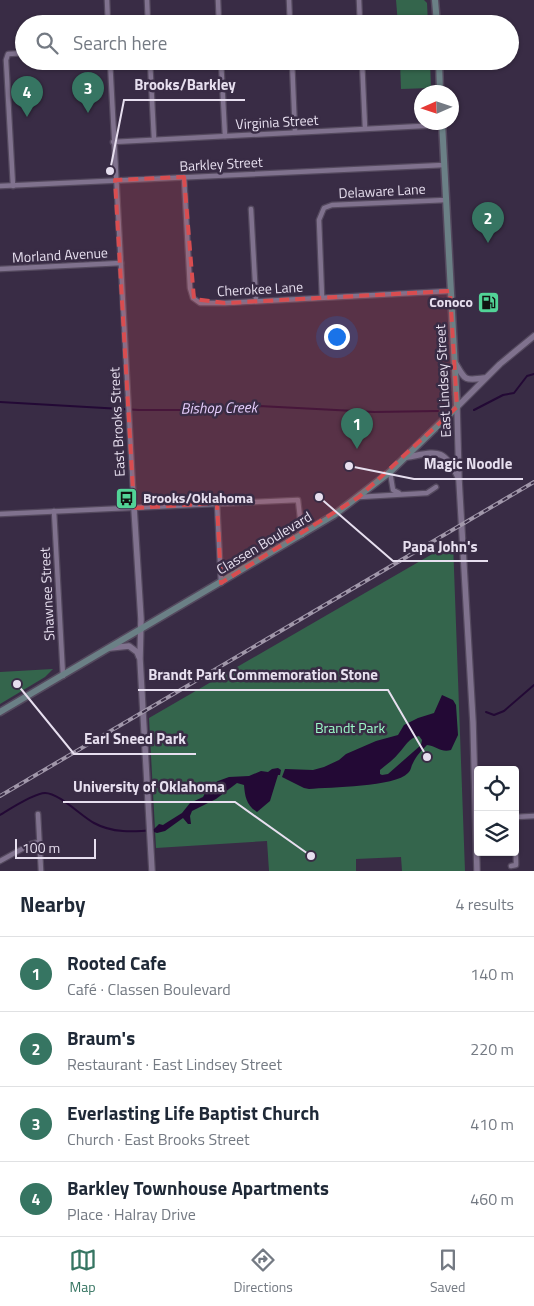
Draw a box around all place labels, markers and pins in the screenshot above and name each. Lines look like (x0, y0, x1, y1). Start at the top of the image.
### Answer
callout: Brooks/Barkley (124, 70, 245, 100)
pin: 3 (72, 72, 104, 113)
pin: 4 (11, 76, 43, 117)
pin: 2 (472, 202, 504, 243)
fuel station icon: Conoco (477, 290, 501, 314)
place label: Conoco (429, 291, 473, 312)
pin: 1 (341, 408, 373, 449)
callout: Magic Noodle (414, 449, 523, 479)
bus stop icon: Brooks/Oklahoma (115, 486, 139, 510)
place label: Brooks/Oklahoma (143, 487, 253, 508)
callout: Papa John's (393, 531, 488, 561)
callout: Brandt Park Commemoration Stone (138, 660, 388, 690)
callout: Earl Sneed Park (74, 724, 196, 754)
callout: University of Oklahoma (63, 772, 235, 802)

